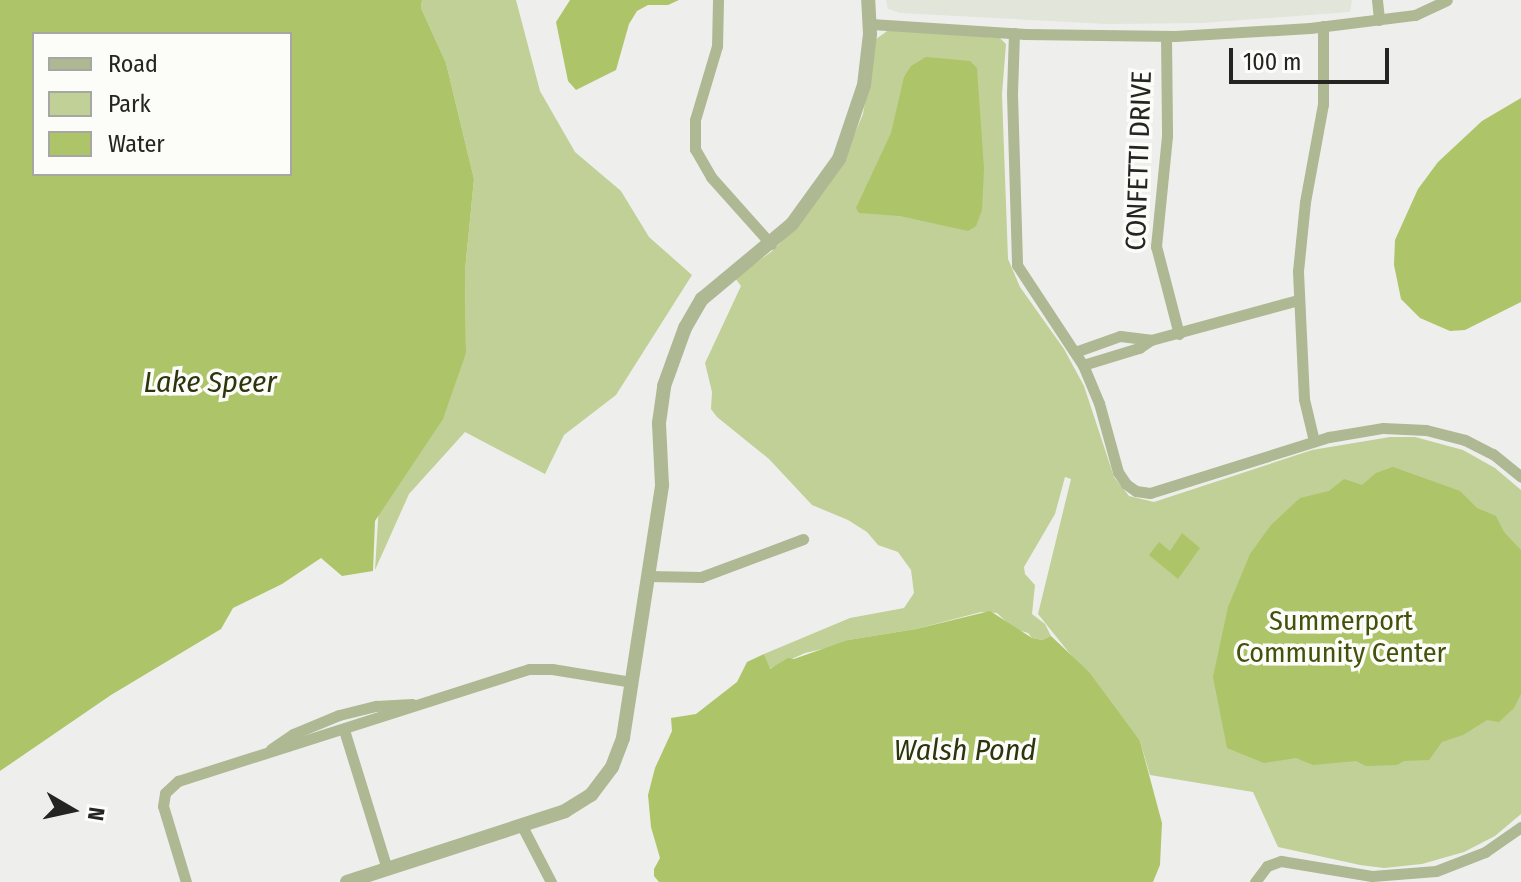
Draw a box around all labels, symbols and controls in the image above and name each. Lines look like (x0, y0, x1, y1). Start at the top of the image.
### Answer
legend (32, 32, 292, 176)
scale bar (1233, 32, 1393, 82)
text: 100 m (1243, 48, 1301, 76)
text: Road (108, 50, 158, 78)
street label: CONFETTI DRIVE (1119, 71, 1159, 251)
text: Park (108, 90, 151, 118)
text: Water (108, 130, 165, 158)
water label: Lake Speer (143, 364, 277, 400)
park label: Summerport Community Center (1236, 604, 1446, 670)
water label: Walsh Pond (894, 732, 1036, 768)
north arrow (32, 770, 112, 850)
text: N (82, 805, 111, 822)

